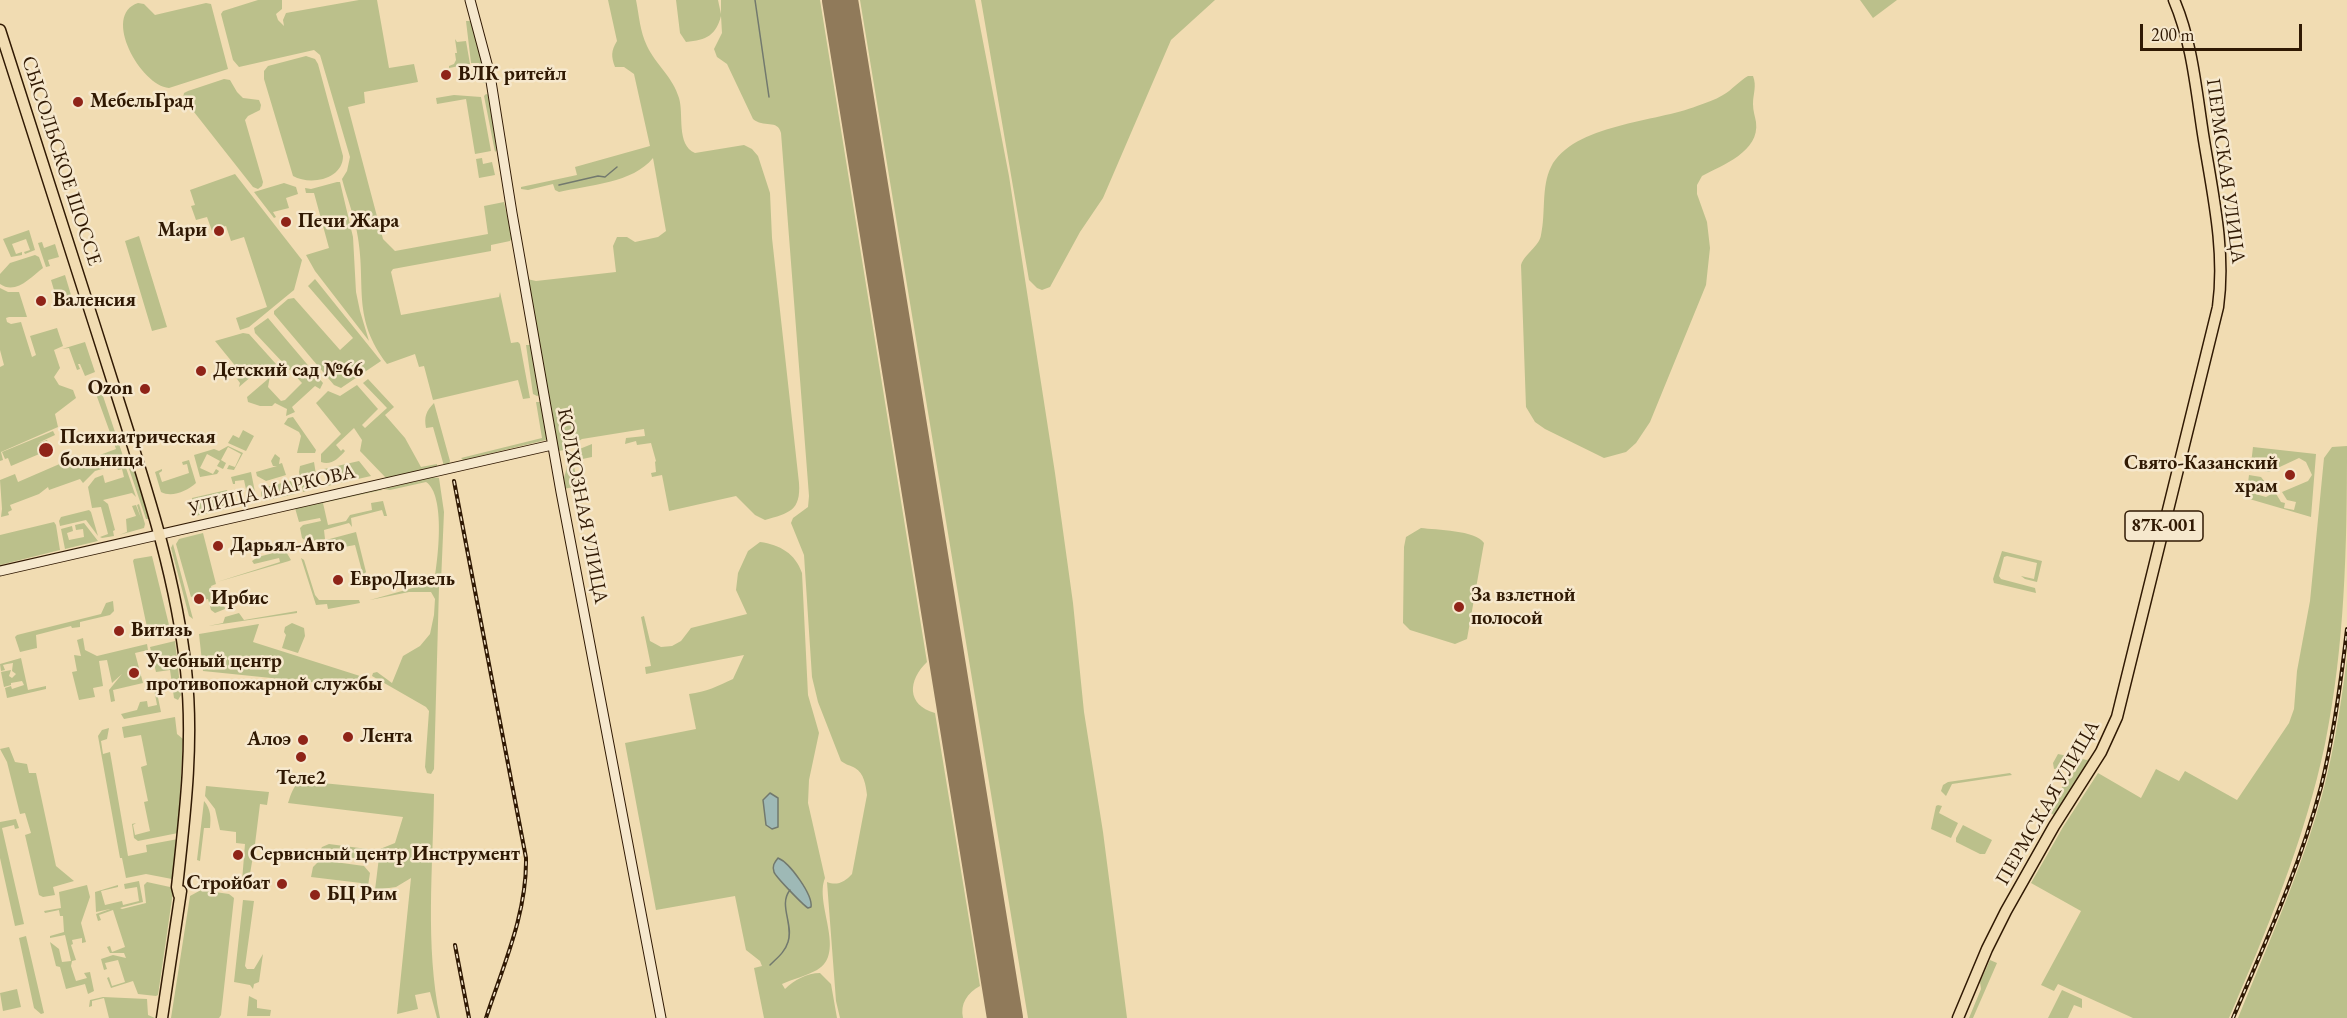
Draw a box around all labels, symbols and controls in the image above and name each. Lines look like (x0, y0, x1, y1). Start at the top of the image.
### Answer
scale bar (2143, 12, 2305, 50)
text: 200 m (2151, 23, 2195, 46)
street label: СЫСОЛЬСКОЕ ШОССЕ (16, 53, 106, 269)
place label: ВЛК ритейл (458, 63, 567, 87)
marker: ВЛК ритейл (439, 68, 453, 82)
street label: ПЕРМСКАЯ УЛИЦА (2200, 77, 2250, 265)
place label: МебельГрад (90, 90, 194, 114)
marker: МебельГрад (71, 95, 85, 109)
place label: Печи Жара (298, 210, 399, 234)
marker: Печи Жара (279, 215, 293, 229)
place label: Мари (158, 219, 207, 243)
marker: Мари (212, 224, 226, 238)
place label: Валенсия (53, 289, 136, 313)
marker: Валенсия (34, 294, 48, 308)
place label: Детский сад №66 (213, 359, 363, 383)
marker: Детский сад №66 (194, 364, 208, 378)
place label: Ozon (88, 377, 133, 401)
marker: Ozon (138, 382, 152, 396)
street label: КОЛХОЗНАЯ УЛИЦА (551, 406, 613, 606)
place label: Психиатрическая больница (60, 426, 216, 473)
marker: Психиатрическая больница (37, 441, 55, 459)
place label: Свято-Казанский храм (2124, 452, 2278, 499)
street label: УЛИЦА МАРКОВА (186, 460, 358, 522)
marker: Свято-Казанский храм (2283, 468, 2297, 482)
road number: 87К-001 (2125, 511, 2203, 541)
place label: Дарьял-Авто (230, 534, 345, 558)
marker: Дарьял-Авто (211, 539, 225, 553)
place label: ЕвроДизель (350, 568, 455, 592)
marker: ЕвроДизель (331, 573, 345, 587)
place label: За взлетной полосой (1471, 584, 1575, 631)
place label: Ирбис (211, 587, 269, 611)
marker: Ирбис (192, 592, 206, 606)
marker: За взлетной полосой (1452, 600, 1466, 614)
place label: Витязь (131, 619, 192, 643)
marker: Витязь (112, 624, 126, 638)
place label: Учебный центр противопожарной службы (146, 650, 382, 697)
marker: Учебный центр противопожарной службы (127, 666, 141, 680)
street label: ПЕРМСКАЯ УЛИЦА (1991, 716, 2105, 890)
place label: Лента (360, 725, 412, 749)
place label: Алоэ (247, 728, 291, 752)
marker: Лента (341, 730, 355, 744)
marker: Алоэ (296, 733, 310, 747)
marker: Теле2 (294, 750, 308, 764)
place label: Теле2 (276, 767, 326, 791)
place label: Сервисный центр Инструмент (250, 843, 520, 867)
marker: Сервисный центр Инструмент (231, 848, 245, 862)
place label: Стройбат (186, 872, 270, 896)
marker: Стройбат (275, 877, 289, 891)
place label: БЦ Рим (327, 883, 397, 907)
marker: БЦ Рим (308, 888, 322, 902)

